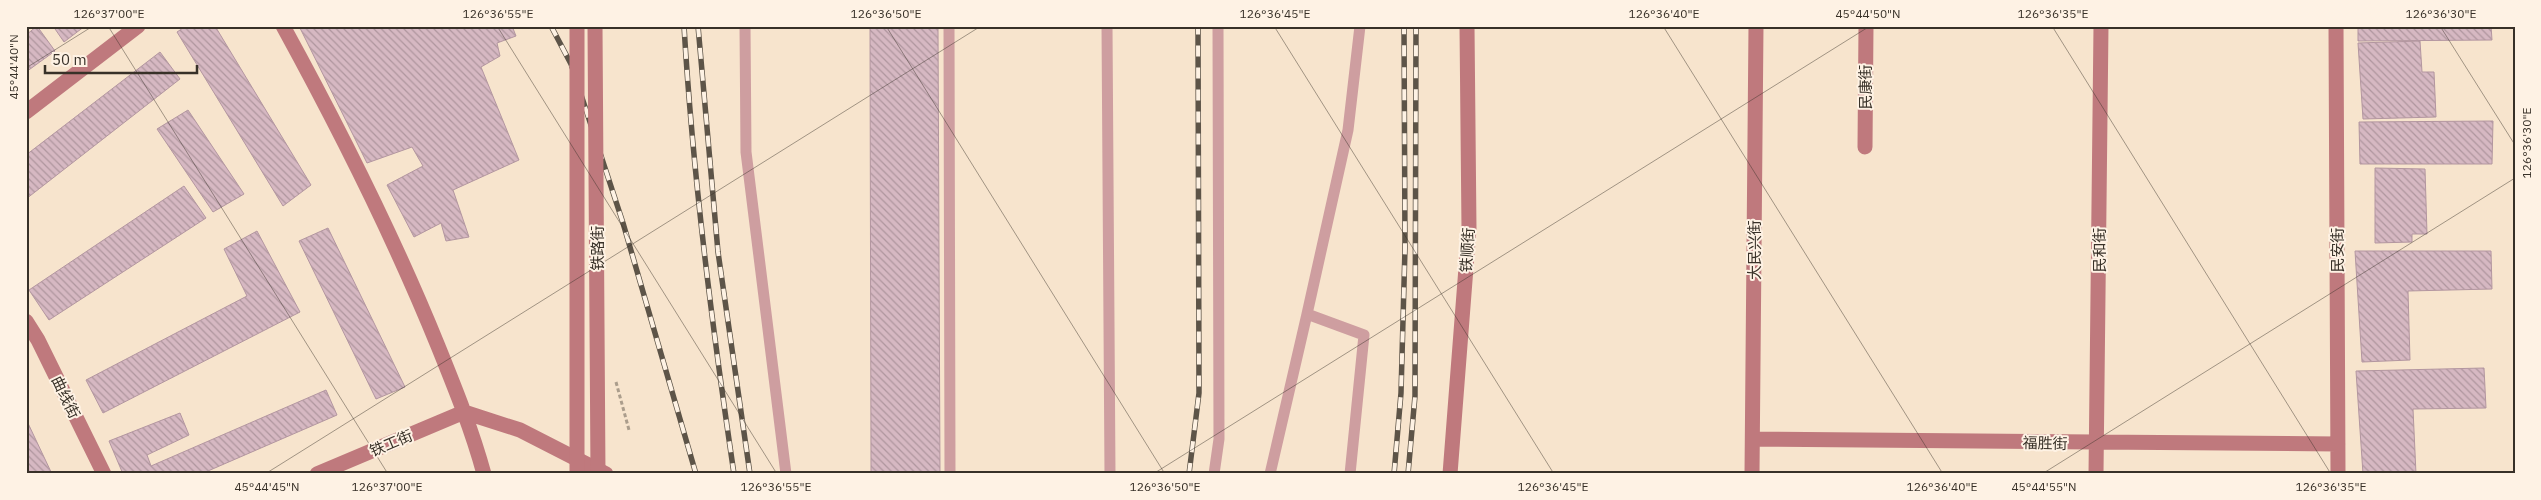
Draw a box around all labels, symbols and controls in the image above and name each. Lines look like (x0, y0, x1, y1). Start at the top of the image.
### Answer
text: 126°37'00"E (74, 6, 144, 21)
text: 126°36'55"E (463, 6, 533, 21)
text: 126°36'50"E (851, 6, 921, 21)
text: 126°36'45"E (1240, 6, 1310, 21)
text: 126°36'40"E (1629, 6, 1699, 21)
text: 45°44'50"N (1835, 6, 1901, 21)
text: 126°36'35"E (2018, 6, 2088, 21)
text: 126°36'30"E (2406, 6, 2476, 21)
text: 45°44'40"N (6, 34, 21, 100)
scale bar (45, 42, 198, 74)
text: 50 m (52, 50, 87, 69)
street label: 民康街 (1856, 64, 1875, 110)
text: 126°36'30"E (2519, 108, 2534, 178)
street label: 大民兴街 (1745, 220, 1764, 280)
street label: 铁路街 (588, 225, 607, 271)
street label: 铁顺街 (1456, 227, 1478, 273)
street label: 民和街 (2090, 227, 2109, 273)
street label: 民安街 (2328, 227, 2347, 273)
street label: 曲线街 (48, 373, 84, 421)
street label: 铁工街 (367, 425, 415, 461)
street label: 福胜街 (2022, 433, 2068, 453)
text: 45°44'45"N (234, 479, 300, 494)
text: 126°37'00"E (352, 479, 422, 494)
text: 126°36'55"E (741, 479, 811, 494)
text: 126°36'50"E (1130, 479, 1200, 494)
text: 126°36'45"E (1518, 479, 1588, 494)
text: 126°36'40"E (1907, 479, 1977, 494)
text: 45°44'55"N (2011, 479, 2077, 494)
text: 126°36'35"E (2296, 479, 2366, 494)

